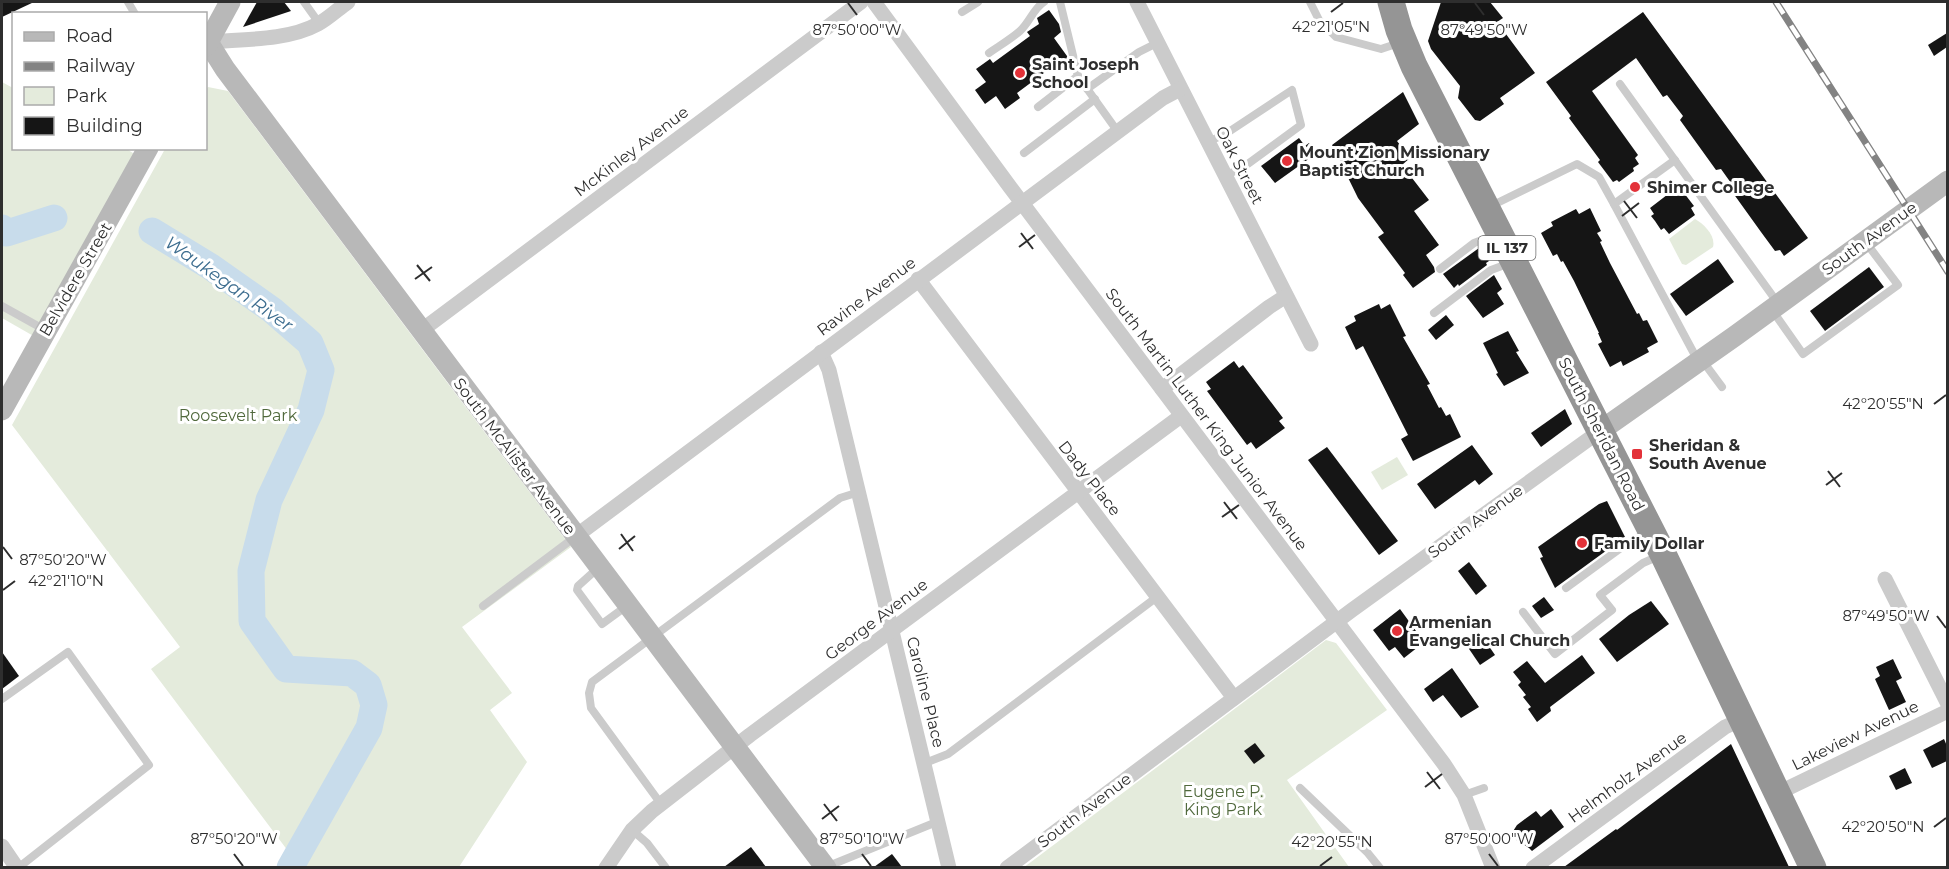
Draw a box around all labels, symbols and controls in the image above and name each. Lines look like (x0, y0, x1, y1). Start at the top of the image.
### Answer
legend (12, 12, 207, 150)
text: 42°21'05"N (1292, 17, 1370, 36)
text: 87°50'00"W (813, 20, 902, 39)
text: 87°49'50"W (1440, 20, 1528, 39)
text: Road (66, 25, 113, 47)
text: Railway (66, 55, 135, 77)
place label: Saint Joseph School (1032, 55, 1139, 92)
marker: Saint Joseph School (1013, 66, 1027, 80)
text: Park (66, 85, 107, 107)
street label: McKinley Avenue (571, 102, 692, 200)
text: Building (66, 115, 143, 137)
street label: Oak Street (1212, 123, 1268, 208)
place label: Mount Zion Missionary Baptist Church (1299, 143, 1490, 180)
marker: Mount Zion Missionary Baptist Church (1280, 154, 1294, 168)
place label: Shimer College (1647, 178, 1774, 197)
marker: Shimer College (1628, 180, 1642, 194)
street label: South Avenue (1818, 198, 1920, 279)
street label: Belvidere Street (35, 219, 116, 339)
water label: Waukegan River (161, 232, 298, 337)
road number: IL 137 (1478, 236, 1536, 260)
street label: Ravine Avenue (813, 253, 919, 340)
street label: South Martin Luther King Junior Avenue (1102, 284, 1312, 554)
street label: South Sheridan Road (1554, 354, 1649, 514)
street label: South McAlister Avenue (449, 374, 580, 538)
text: 42°20'55"N (1842, 394, 1924, 413)
park label: Roosevelt Park (179, 406, 298, 425)
place label: Sheridan & South Avenue (1649, 436, 1767, 473)
street label: Dady Place (1054, 437, 1125, 520)
marker: Sheridan & South Avenue (1630, 447, 1644, 461)
street label: South Avenue (1424, 481, 1526, 562)
place label: Family Dollar (1594, 534, 1705, 553)
marker: Family Dollar (1575, 536, 1589, 550)
text: 87°50'20"W (19, 550, 107, 569)
text: 42°21'10"N (28, 571, 104, 590)
street label: George Avenue (821, 575, 931, 664)
text: 87°49'50"W (1842, 606, 1930, 625)
place label: Armenian Evangelical Church (1408, 613, 1570, 650)
marker: Armenian Evangelical Church (1390, 624, 1404, 638)
street label: Caroline Place (903, 635, 949, 750)
street label: Lakeview Avenue (1789, 697, 1922, 774)
street label: Helmholz Avenue (1564, 728, 1690, 827)
street label: South Avenue (1034, 769, 1135, 852)
park label: Eugene P. King Park (1182, 782, 1264, 819)
text: 42°20'50"N (1841, 817, 1925, 836)
text: 87°50'20"W (190, 829, 278, 848)
text: 87°50'10"W (820, 829, 905, 848)
text: 87°50'00"W (1445, 829, 1534, 848)
text: 42°20'55"N (1291, 832, 1373, 851)

